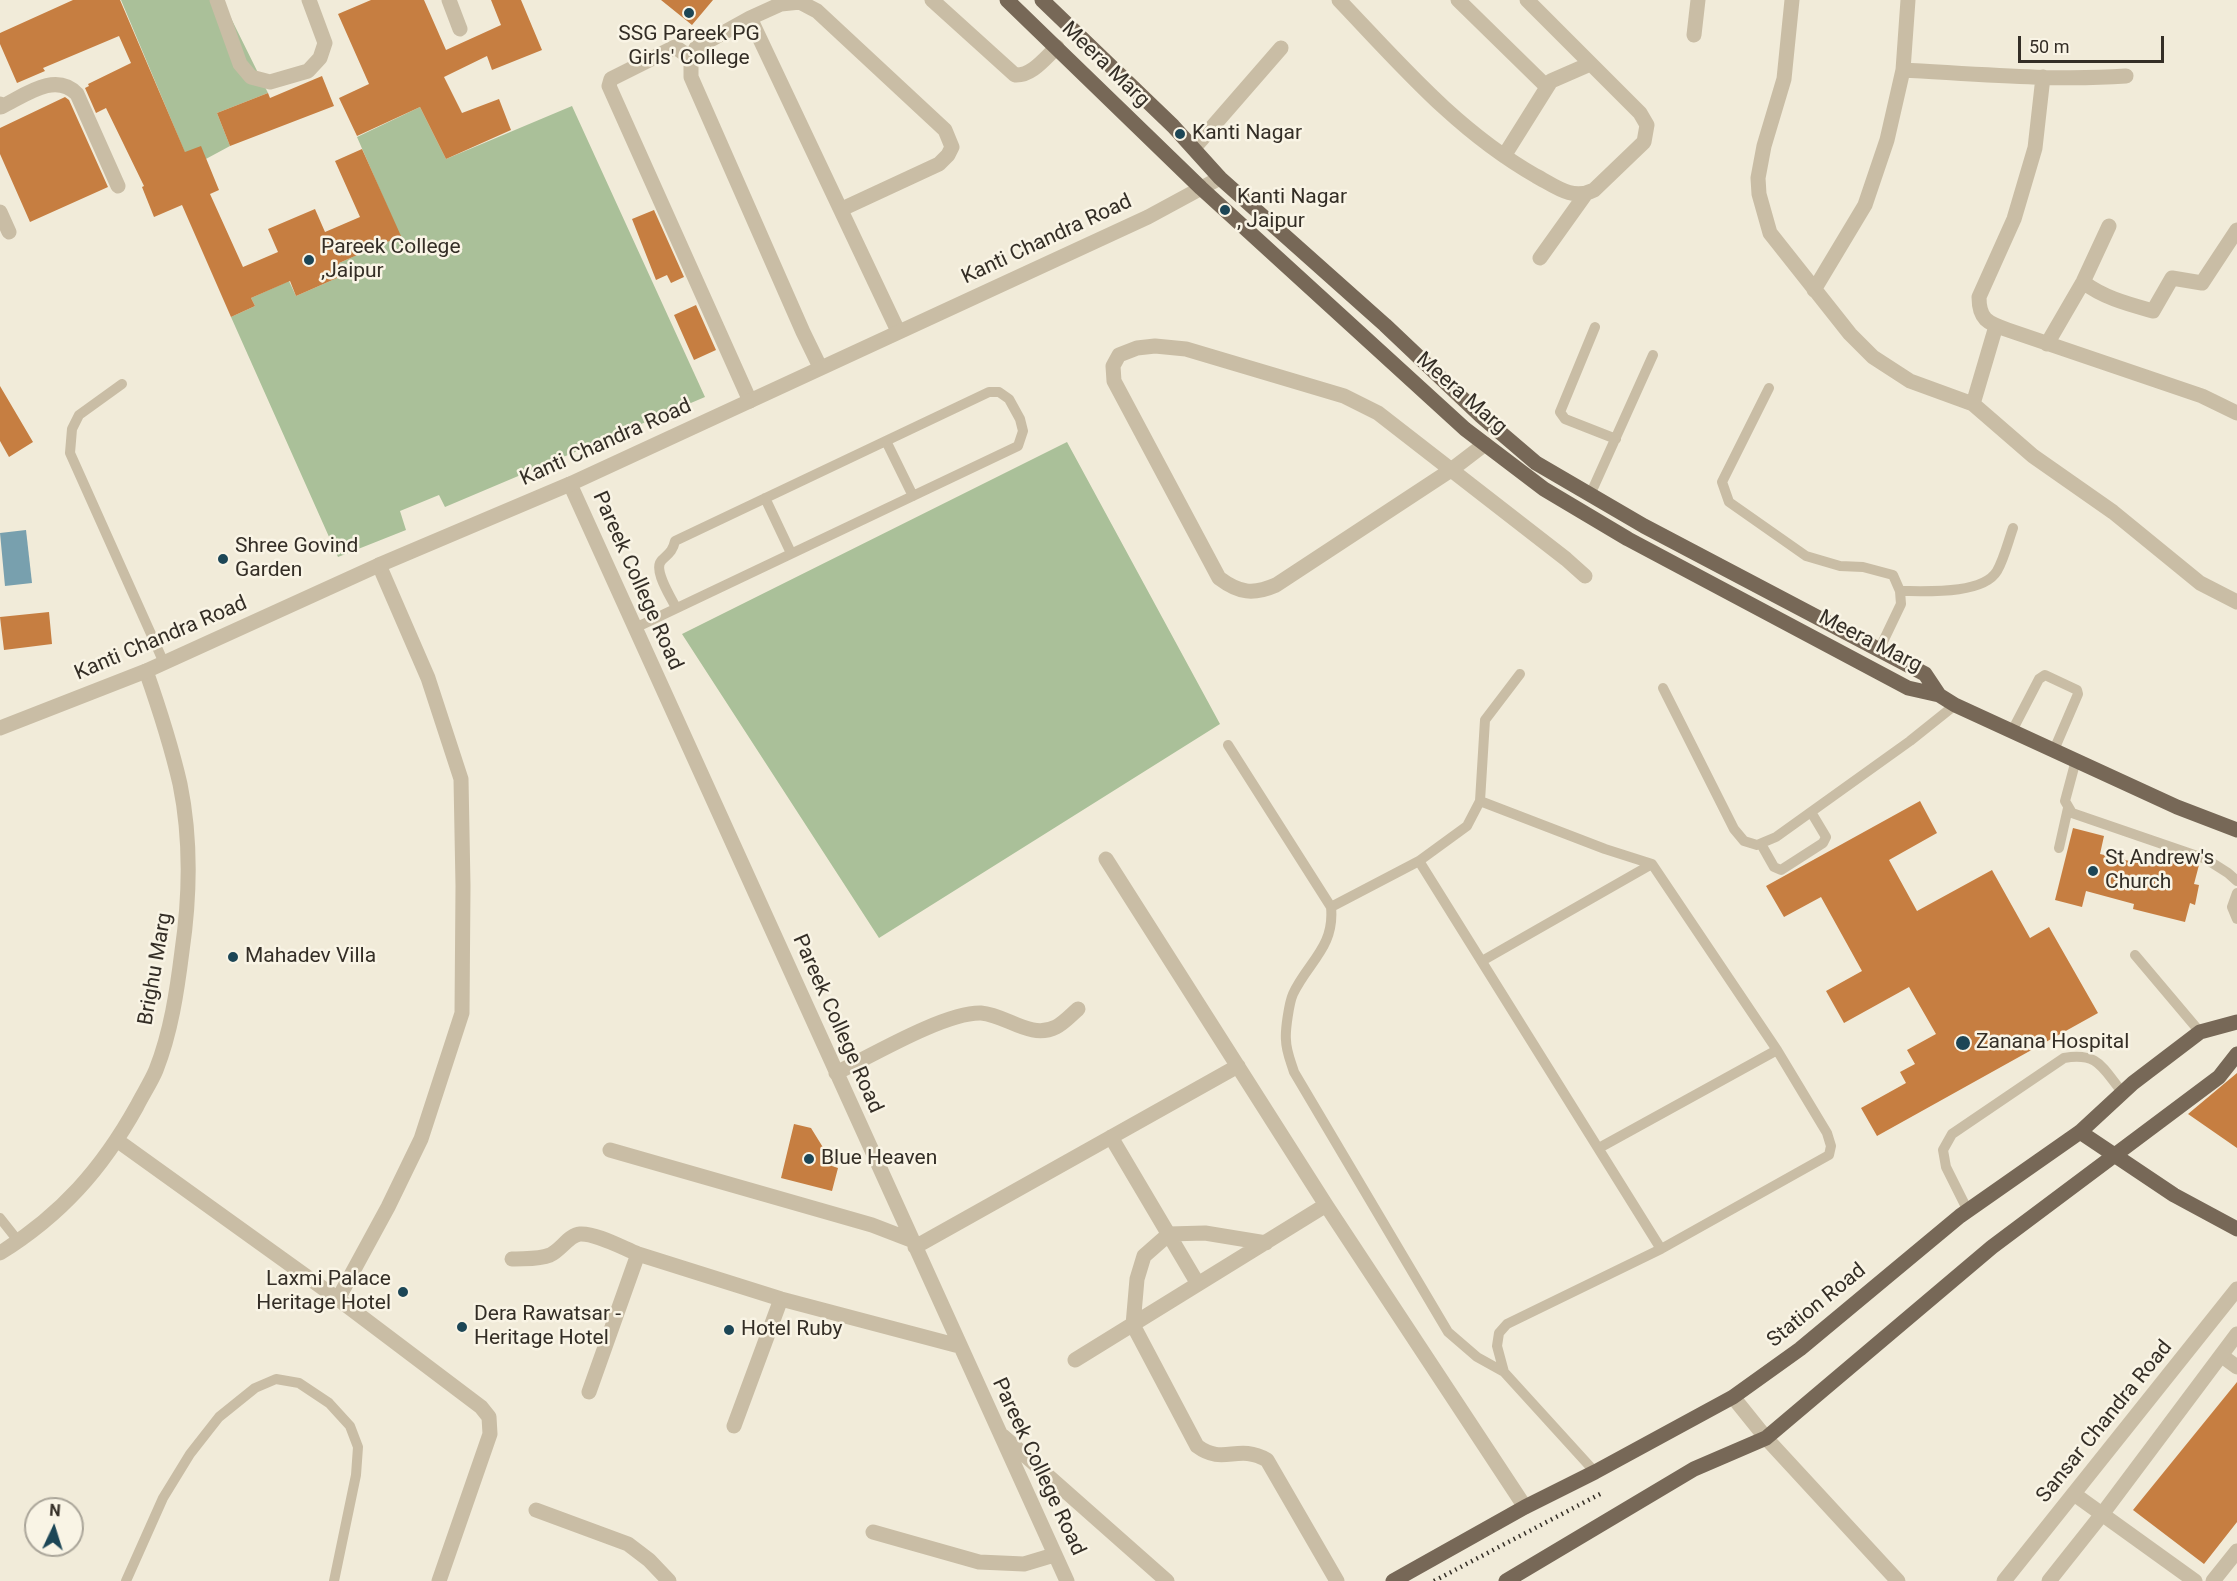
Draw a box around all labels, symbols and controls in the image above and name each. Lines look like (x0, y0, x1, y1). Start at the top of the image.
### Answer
marker: SSG Pareek PG Girls' College (682, 6, 696, 20)
street label: Meera Marg (1056, 17, 1154, 113)
place label: SSG Pareek PG Girls' College (618, 22, 760, 72)
scale bar (2021, 24, 2166, 62)
text: 50 m (2029, 36, 2069, 57)
place label: Kanti Nagar (1192, 121, 1302, 147)
marker: Kanti Nagar (1173, 127, 1187, 141)
place label: Kanti Nagar , Jaipur (1237, 185, 1347, 235)
street label: Kanti Chandra Road (958, 189, 1136, 291)
marker: Kanti Nagar , Jaipur (1218, 203, 1232, 217)
place label: Pareek College ,Jaipur (321, 235, 461, 285)
marker: Pareek College ,Jaipur (302, 253, 316, 267)
street label: Meera Marg (1410, 348, 1512, 440)
street label: Kanti Chandra Road (516, 394, 696, 492)
street label: Pareek College Road (586, 488, 688, 674)
place label: Shree Govind Garden (235, 534, 358, 584)
marker: Shree Govind Garden (216, 552, 230, 566)
street label: Kanti Chandra Road (71, 591, 251, 687)
street label: Meera Marg (1814, 605, 1926, 679)
place label: St Andrew's Church (2105, 846, 2214, 896)
marker: St Andrew's Church (2086, 864, 2100, 878)
street label: Brighu Marg (134, 911, 178, 1027)
street label: Pareek College Road (786, 931, 888, 1117)
place label: Mahadev Villa (245, 944, 376, 970)
marker: Mahadev Villa (226, 950, 240, 964)
place label: Zanana Hospital (1976, 1030, 2129, 1056)
marker: Zanana Hospital (1954, 1034, 1972, 1052)
place label: Blue Heaven (821, 1146, 937, 1172)
marker: Blue Heaven (802, 1152, 816, 1166)
street label: Station Road (1763, 1259, 1871, 1353)
place label: Laxmi Palace Heritage Hotel (256, 1267, 391, 1317)
marker: Laxmi Palace Heritage Hotel (396, 1285, 410, 1299)
place label: Dera Rawatsar - Heritage Hotel (474, 1302, 621, 1352)
place label: Hotel Ruby (741, 1317, 842, 1343)
marker: Dera Rawatsar - Heritage Hotel (455, 1320, 469, 1334)
marker: Hotel Ruby (722, 1323, 736, 1337)
street label: Sansar Chandra Road (2032, 1336, 2178, 1508)
street label: Pareek College Road (986, 1374, 1090, 1560)
north arrow (24, 1497, 84, 1557)
text: N (49, 1501, 61, 1520)

